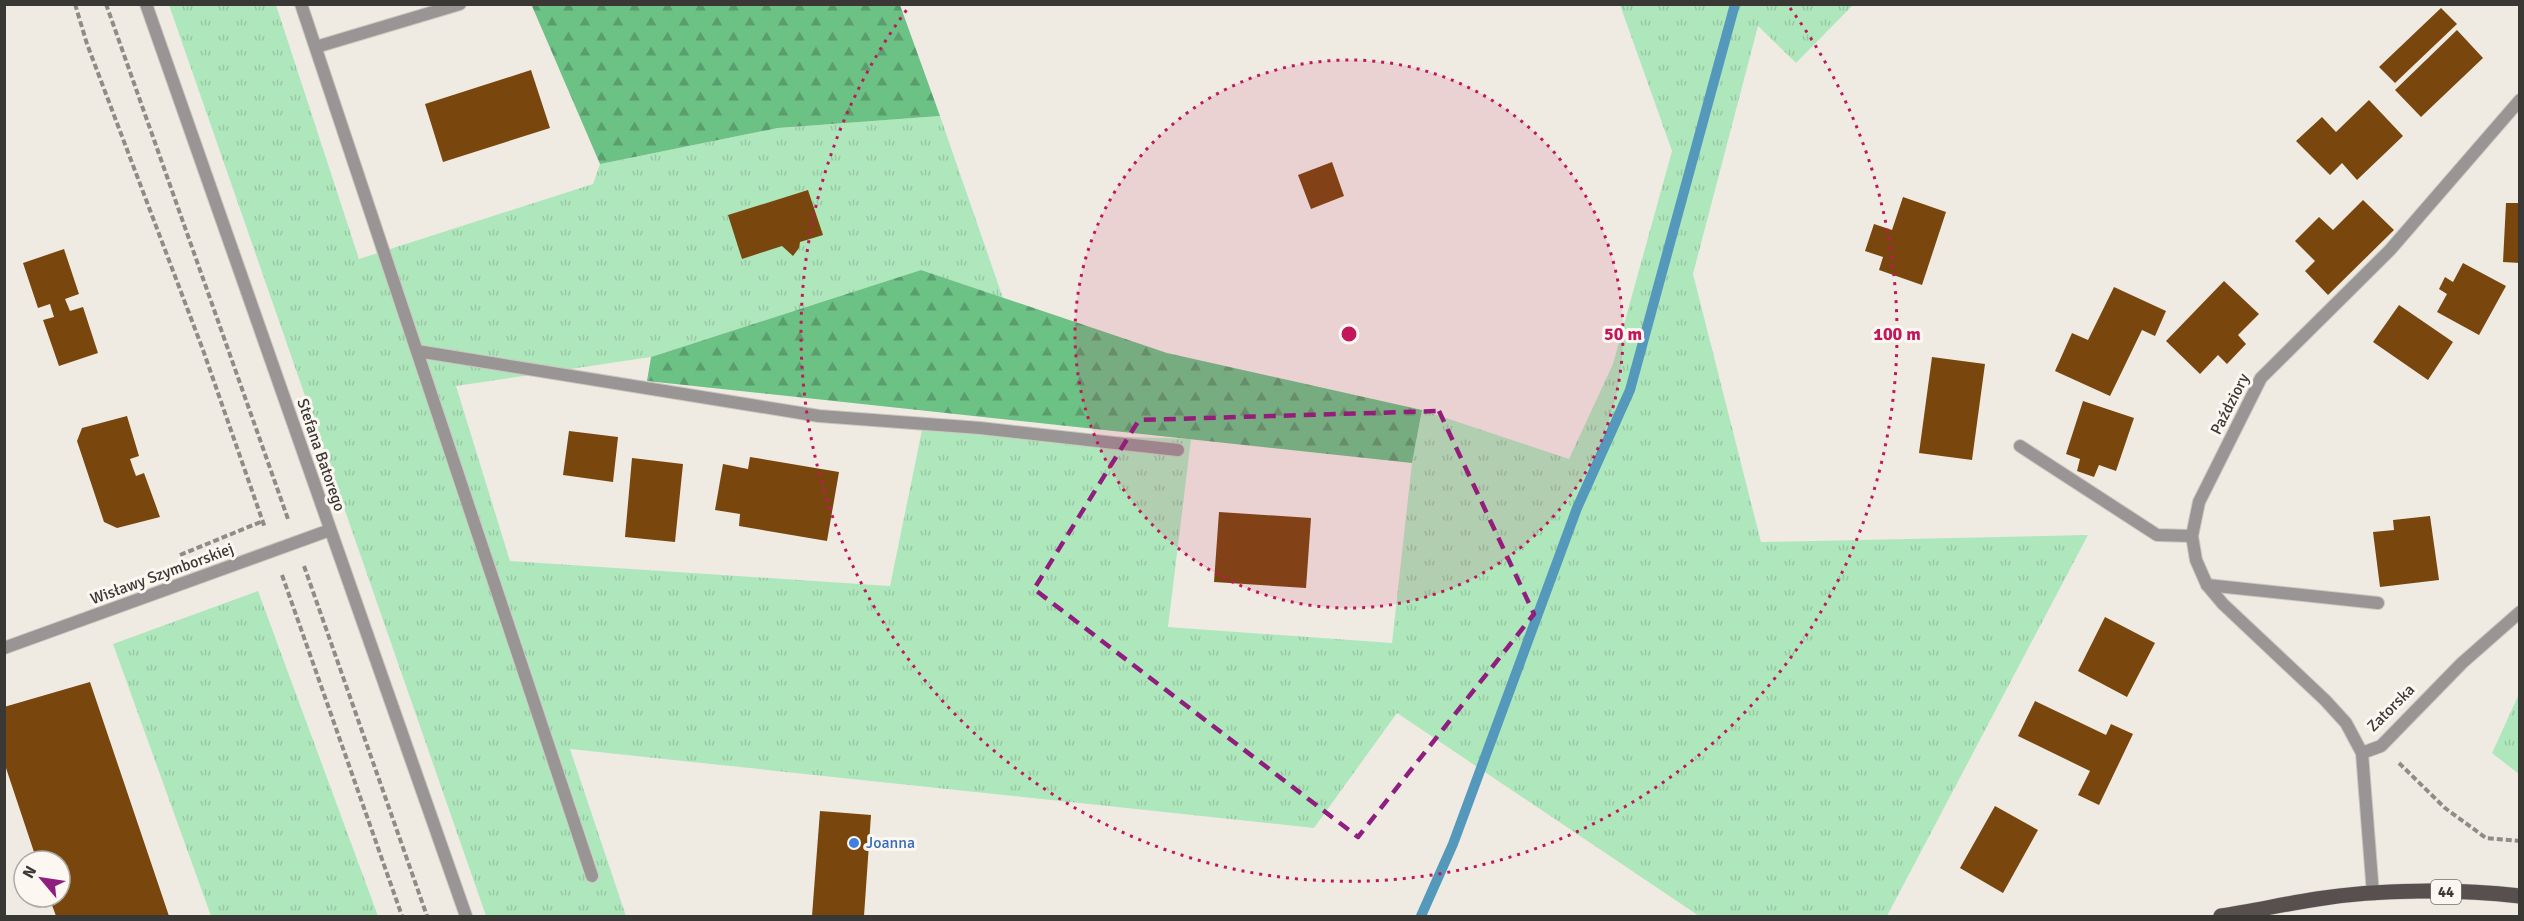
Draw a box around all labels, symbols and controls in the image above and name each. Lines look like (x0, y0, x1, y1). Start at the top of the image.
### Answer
text: 50 m (1604, 323, 1642, 345)
text: 100 m (1873, 323, 1921, 345)
centre of rings (1339, 324, 1359, 344)
street label: Paździory (2206, 370, 2254, 438)
street label: Stefana Batorego (292, 396, 350, 514)
street label: Wisławy Szymborskiej (87, 539, 237, 609)
street label: Zatorska (2363, 680, 2419, 736)
place label: Joanna (866, 833, 915, 853)
marker: Joanna (847, 836, 861, 850)
north arrow (12, 849, 72, 909)
text: N (18, 862, 41, 882)
road number: 44 (2431, 880, 2461, 904)

